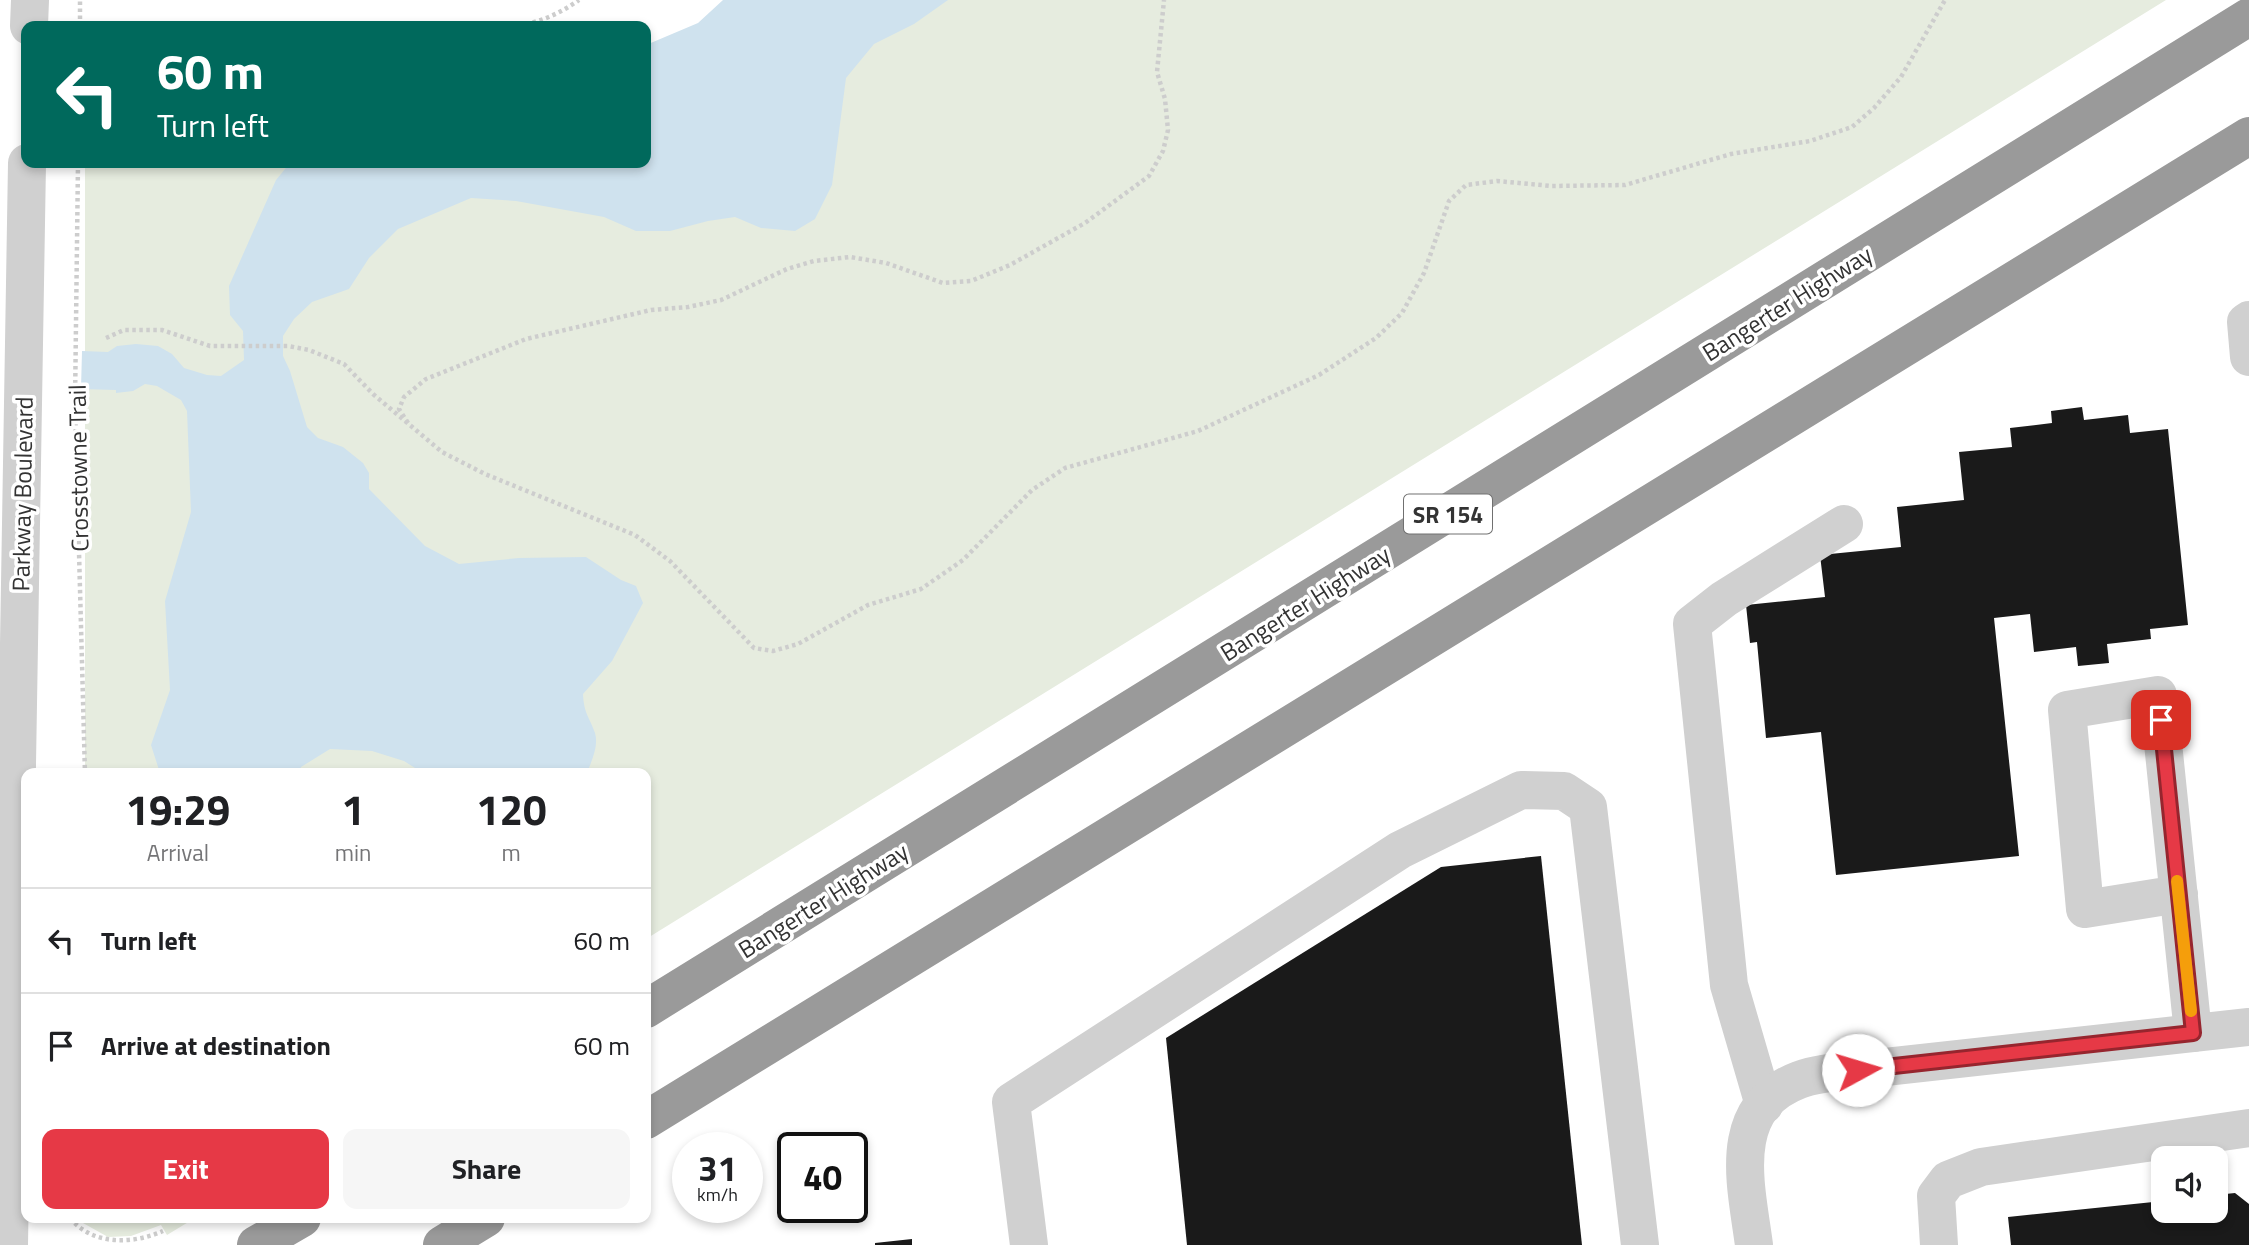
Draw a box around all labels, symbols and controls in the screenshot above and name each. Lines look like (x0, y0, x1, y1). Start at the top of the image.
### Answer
text: 60 m (157, 33, 264, 108)
icon: left (42, 49, 133, 140)
text: Turn left (157, 101, 269, 149)
street label: Bangerter Highway (1695, 236, 1879, 370)
street label: Crosstowne Trail (59, 384, 97, 552)
street label: Parkway Boulevard (2, 396, 42, 592)
road number: SR 154 (1404, 494, 1492, 534)
street label: Bangerter Highway (1213, 536, 1397, 670)
pin (2131, 690, 2191, 750)
icon: arrive (2142, 701, 2180, 739)
text: 19:29 (125, 777, 230, 841)
text: 1 (341, 777, 365, 841)
text: 120 (476, 777, 546, 841)
street label: Bangerter Highway (731, 833, 915, 967)
text: Arrival (147, 835, 209, 870)
text: min (335, 835, 371, 870)
text: m (502, 835, 521, 870)
text: Turn left (101, 921, 196, 960)
text: 60 m (573, 921, 630, 960)
icon: left (42, 922, 80, 960)
text: Arrive at destination (101, 1026, 331, 1065)
text: 60 m (573, 1026, 630, 1065)
icon: arrive (42, 1027, 80, 1065)
position arrow (1821, 1033, 1895, 1107)
button: Exit (42, 1129, 329, 1209)
button: Share (343, 1129, 630, 1209)
speed limit sign: 40 (777, 1132, 868, 1223)
text: 31 (698, 1141, 737, 1195)
map controls (2151, 1146, 2228, 1223)
button: sound (2151, 1146, 2228, 1223)
text: km/h (697, 1181, 738, 1208)

